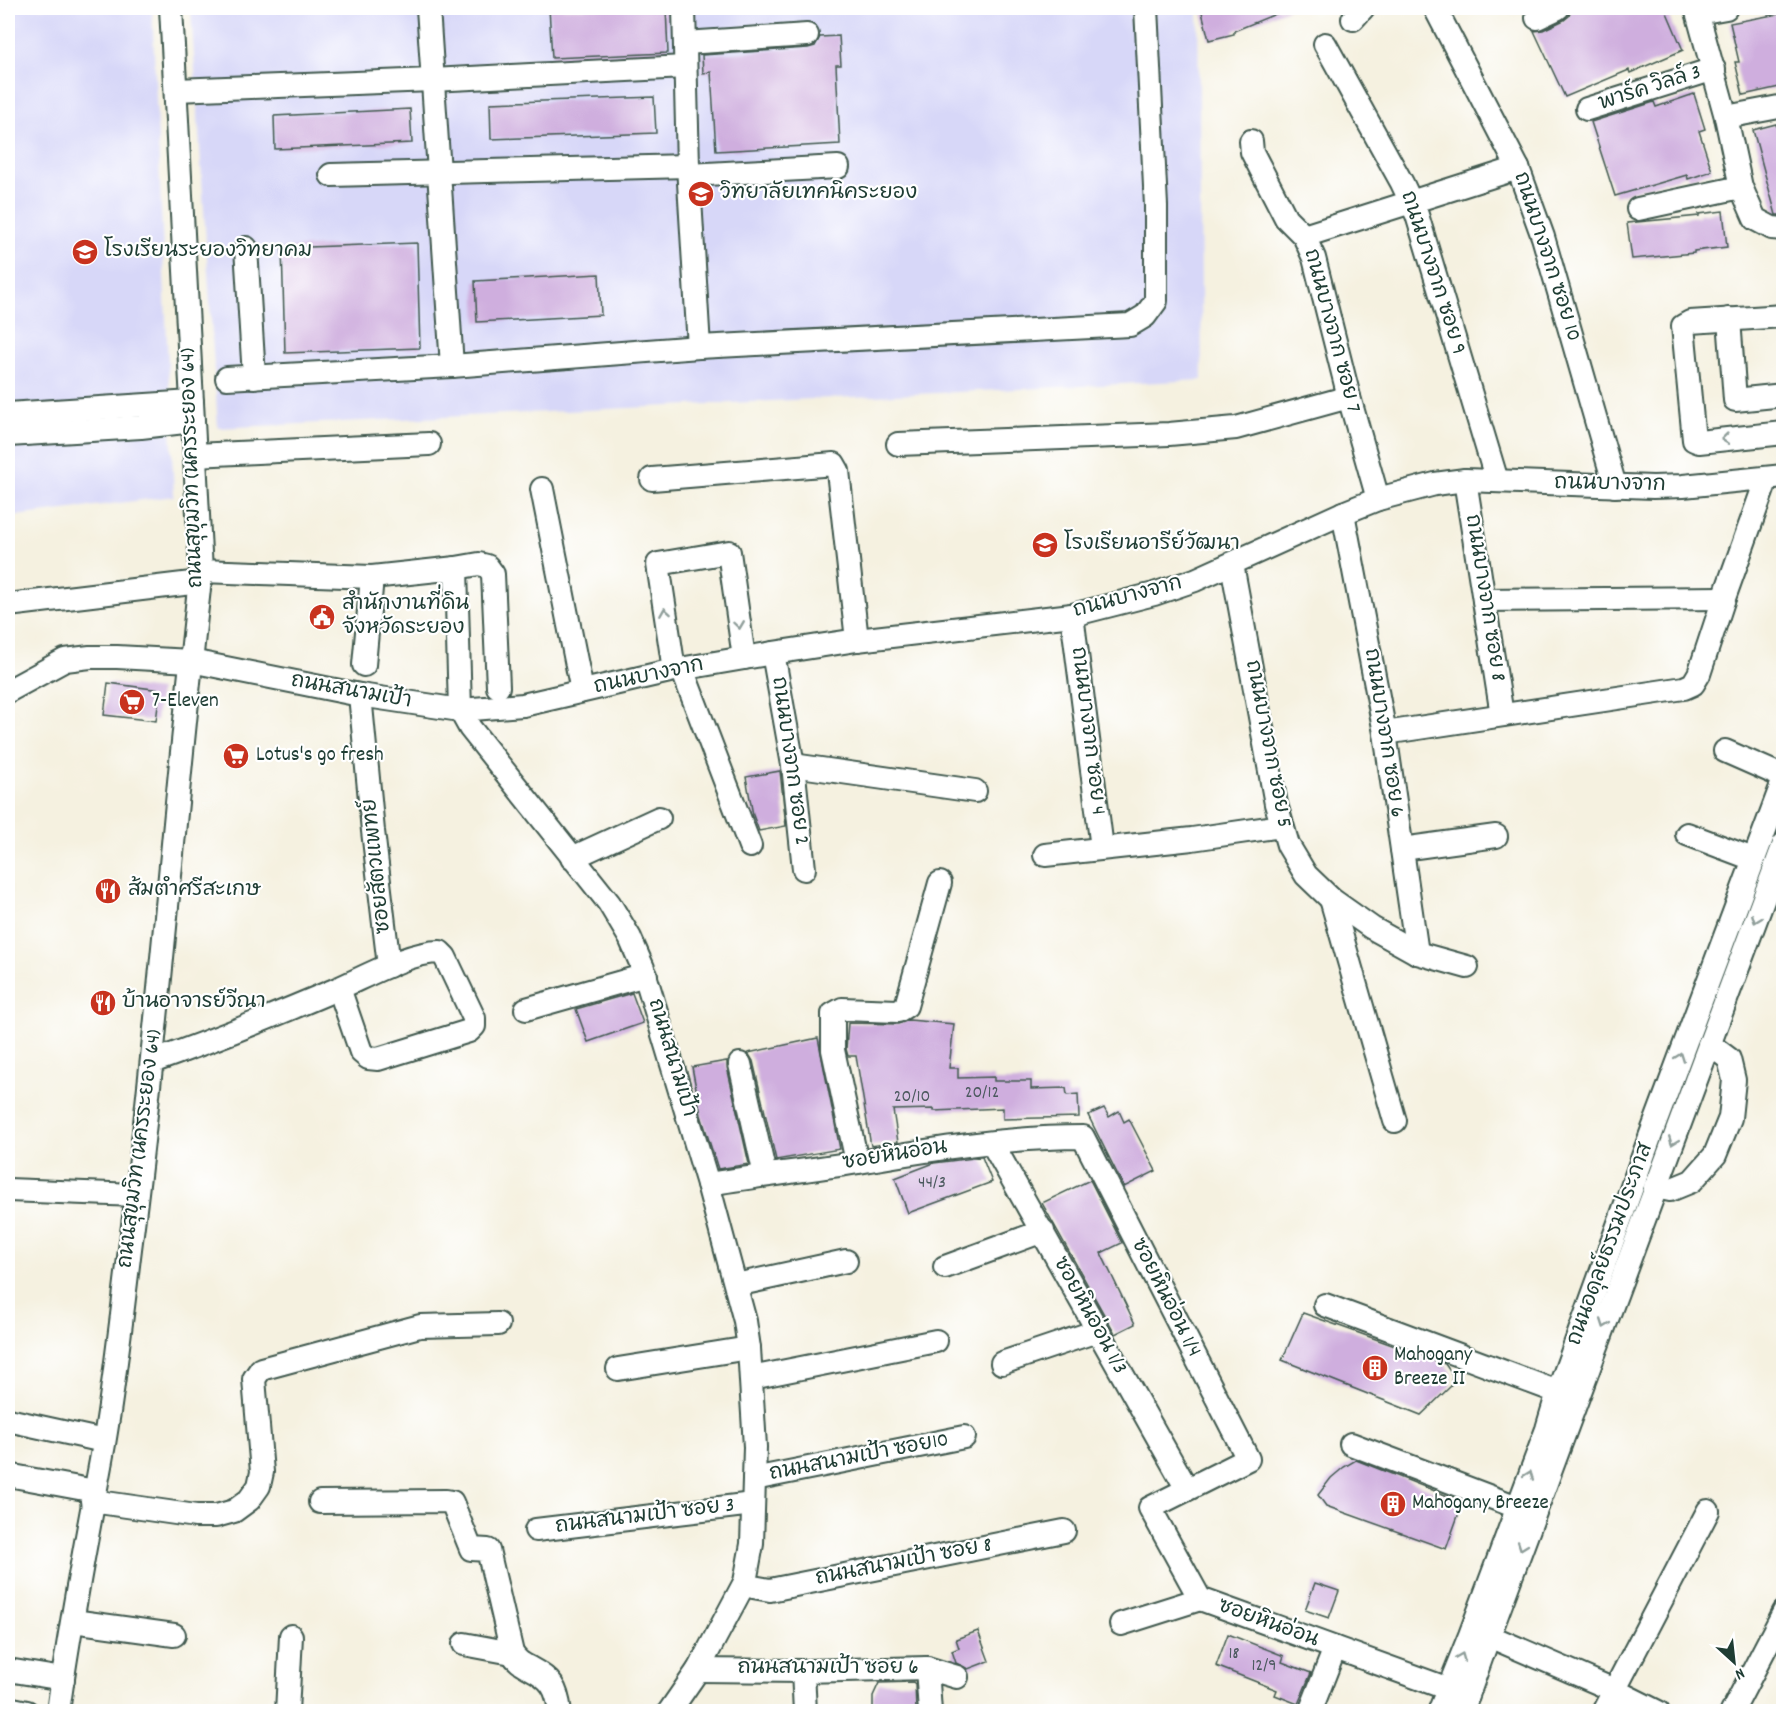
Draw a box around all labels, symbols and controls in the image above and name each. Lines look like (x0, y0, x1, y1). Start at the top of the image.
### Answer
street label: พาร์ค วิลล์ 3 (1595, 57, 1705, 120)
street label: ถนนบางจาก ซอย 10 (1504, 168, 1588, 346)
school or university icon: วิทยาลัยเทคนิคระยอง (686, 179, 716, 209)
place label: วิทยาลัยเทคนิคระยอง (720, 179, 917, 209)
street label: ถนนบางจาก ซอย 9 (1391, 187, 1473, 359)
place label: โรงเรียนระยองวิทยาคม (104, 236, 312, 267)
school or university icon: โรงเรียนระยองวิทยาคม (70, 237, 100, 267)
street label: ถนนบางจาก ซอย 7 (1295, 246, 1367, 416)
street label: ถนนสุขุมวิท (นครระยอง 64) (174, 347, 212, 589)
one-way arrow (1721, 433, 1730, 445)
street label: ถนนบางจาก (1554, 469, 1666, 501)
street label: ถนนบางจาก ซอย 8 (1456, 512, 1512, 684)
place label: โรงเรียนอารีย์วัฒนา (1064, 529, 1240, 560)
school or university icon: โรงเรียนอารีย์วัฒนา (1030, 530, 1060, 560)
street label: ถนนบางจาก (1070, 569, 1186, 627)
place label: สำนักงานที่ดิน จังหวัดระยอง (342, 584, 469, 644)
public building icon: สำนักงานที่ดิน จังหวัดระยอง (307, 602, 337, 632)
one-way arrow (659, 608, 672, 618)
one-way arrow (733, 620, 745, 630)
street label: ถนนบางจาก ซอย 4 (1062, 645, 1112, 817)
street label: ถนนบางจาก ซอย 6 (1355, 646, 1411, 820)
street label: ถนนบางจาก (591, 651, 707, 703)
street label: ถนนบางจาก ซอย 5 (1236, 658, 1298, 830)
street label: ถนนสนามเป้า (288, 665, 414, 717)
street label: ถนนบางจาก ซอย 2 (762, 675, 816, 847)
supermarket icon: 7-Eleven (117, 687, 147, 717)
place label: 7-Eleven (152, 687, 219, 717)
supermarket icon: Lotus's go fresh (221, 741, 251, 771)
place label: Lotus's go fresh (256, 741, 384, 771)
street label: ซอยสัตวแพทย์ (355, 797, 400, 935)
place label: ส้มตำศรีสะเกษ (128, 875, 261, 906)
restaurant icon: ส้มตำศรีสะเกษ (93, 876, 123, 906)
one-way arrow (1750, 913, 1763, 924)
place label: บ้านอาจารย์วีณา (122, 987, 266, 1018)
restaurant icon: บ้านอาจารย์วีณา (88, 988, 118, 1018)
street label: ถนนสนามเป้า (639, 995, 705, 1121)
street label: ถนนสุขุมวิท (นครระยอง 64) (111, 1028, 171, 1270)
one-way arrow (1673, 1053, 1686, 1063)
house number: 20/12 (965, 1081, 999, 1106)
house number: 20/10 (894, 1085, 930, 1110)
street label: ซอยหินอ่อน (840, 1132, 949, 1179)
one-way arrow (1667, 1135, 1680, 1146)
street label: ถนนอดุลย์ธรรมประภาส (1560, 1138, 1662, 1350)
house number: 44/3 (918, 1171, 946, 1196)
street label: ซอยหินอ่อน 1/4 (1122, 1233, 1209, 1363)
street label: ซอยหินอ่อน 1/3 (1044, 1251, 1135, 1380)
one-way arrow (1599, 1318, 1612, 1328)
place label: Mahogany Breeze II (1394, 1341, 1473, 1395)
building icon: Mahogany Breeze II (1360, 1353, 1390, 1383)
street label: ถนนสนามเป้า ซอย10 (766, 1424, 951, 1490)
one-way arrow (1522, 1470, 1535, 1480)
street label: ถนนสนามเป้า ซอย 3 (554, 1489, 736, 1543)
building icon: Mahogany Breeze (1378, 1489, 1408, 1519)
place label: Mahogany Breeze (1412, 1489, 1549, 1519)
street label: ถนนสนามเป้า ซอย 8 (813, 1529, 995, 1595)
one-way arrow (1517, 1540, 1530, 1551)
street label: ซอยหินอ่อน (1213, 1591, 1323, 1656)
north arrow (1704, 1632, 1764, 1692)
house number: 18 (1228, 1642, 1240, 1667)
street label: ถนนสนามเป้า ซอย 6 (737, 1652, 919, 1684)
one-way arrow (1454, 1652, 1466, 1663)
house number: 12/9 (1251, 1654, 1277, 1679)
text: N (1731, 1661, 1748, 1685)

